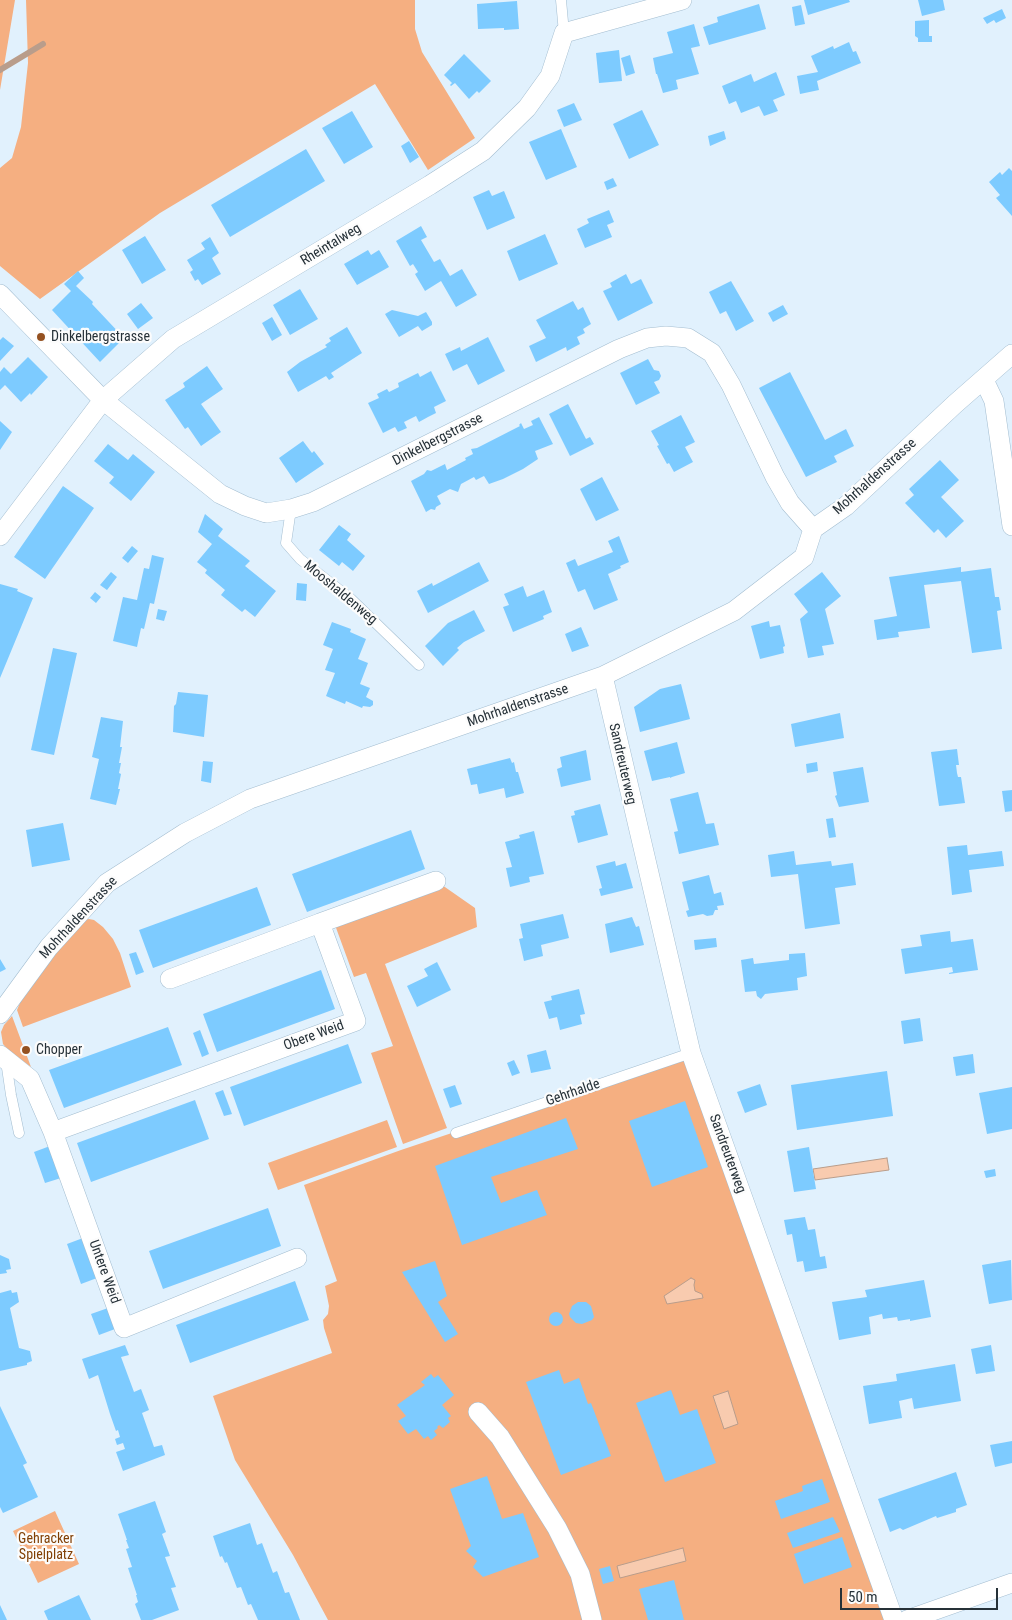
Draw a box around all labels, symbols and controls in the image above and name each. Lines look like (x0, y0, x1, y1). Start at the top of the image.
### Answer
street label: Rheintalweg (298, 220, 364, 270)
place label: Dinkelbergstrasse (51, 329, 150, 345)
marker: Dinkelbergstrasse (35, 331, 47, 343)
street label: Dinkelbergstrasse (390, 410, 486, 470)
street label: Mohrhaldenstrasse (830, 435, 920, 519)
street label: Mooshaldenweg (300, 557, 380, 629)
street label: Mohrhaldenstrasse (465, 681, 571, 731)
street label: Sandreuterweg (605, 722, 639, 806)
street label: Mohrhaldenstrasse (37, 873, 121, 963)
street label: Obere Weid (282, 1017, 346, 1055)
place label: Chopper (36, 1042, 82, 1058)
marker: Chopper (20, 1044, 32, 1056)
street label: Gehrhalde (544, 1076, 602, 1110)
street label: Sandreuterweg (705, 1112, 749, 1196)
street label: Untere Weid (85, 1238, 123, 1306)
park label: Gehracker Spielplatz (18, 1531, 74, 1564)
scale bar (842, 1578, 1000, 1610)
text: 50 m (848, 1588, 878, 1606)

